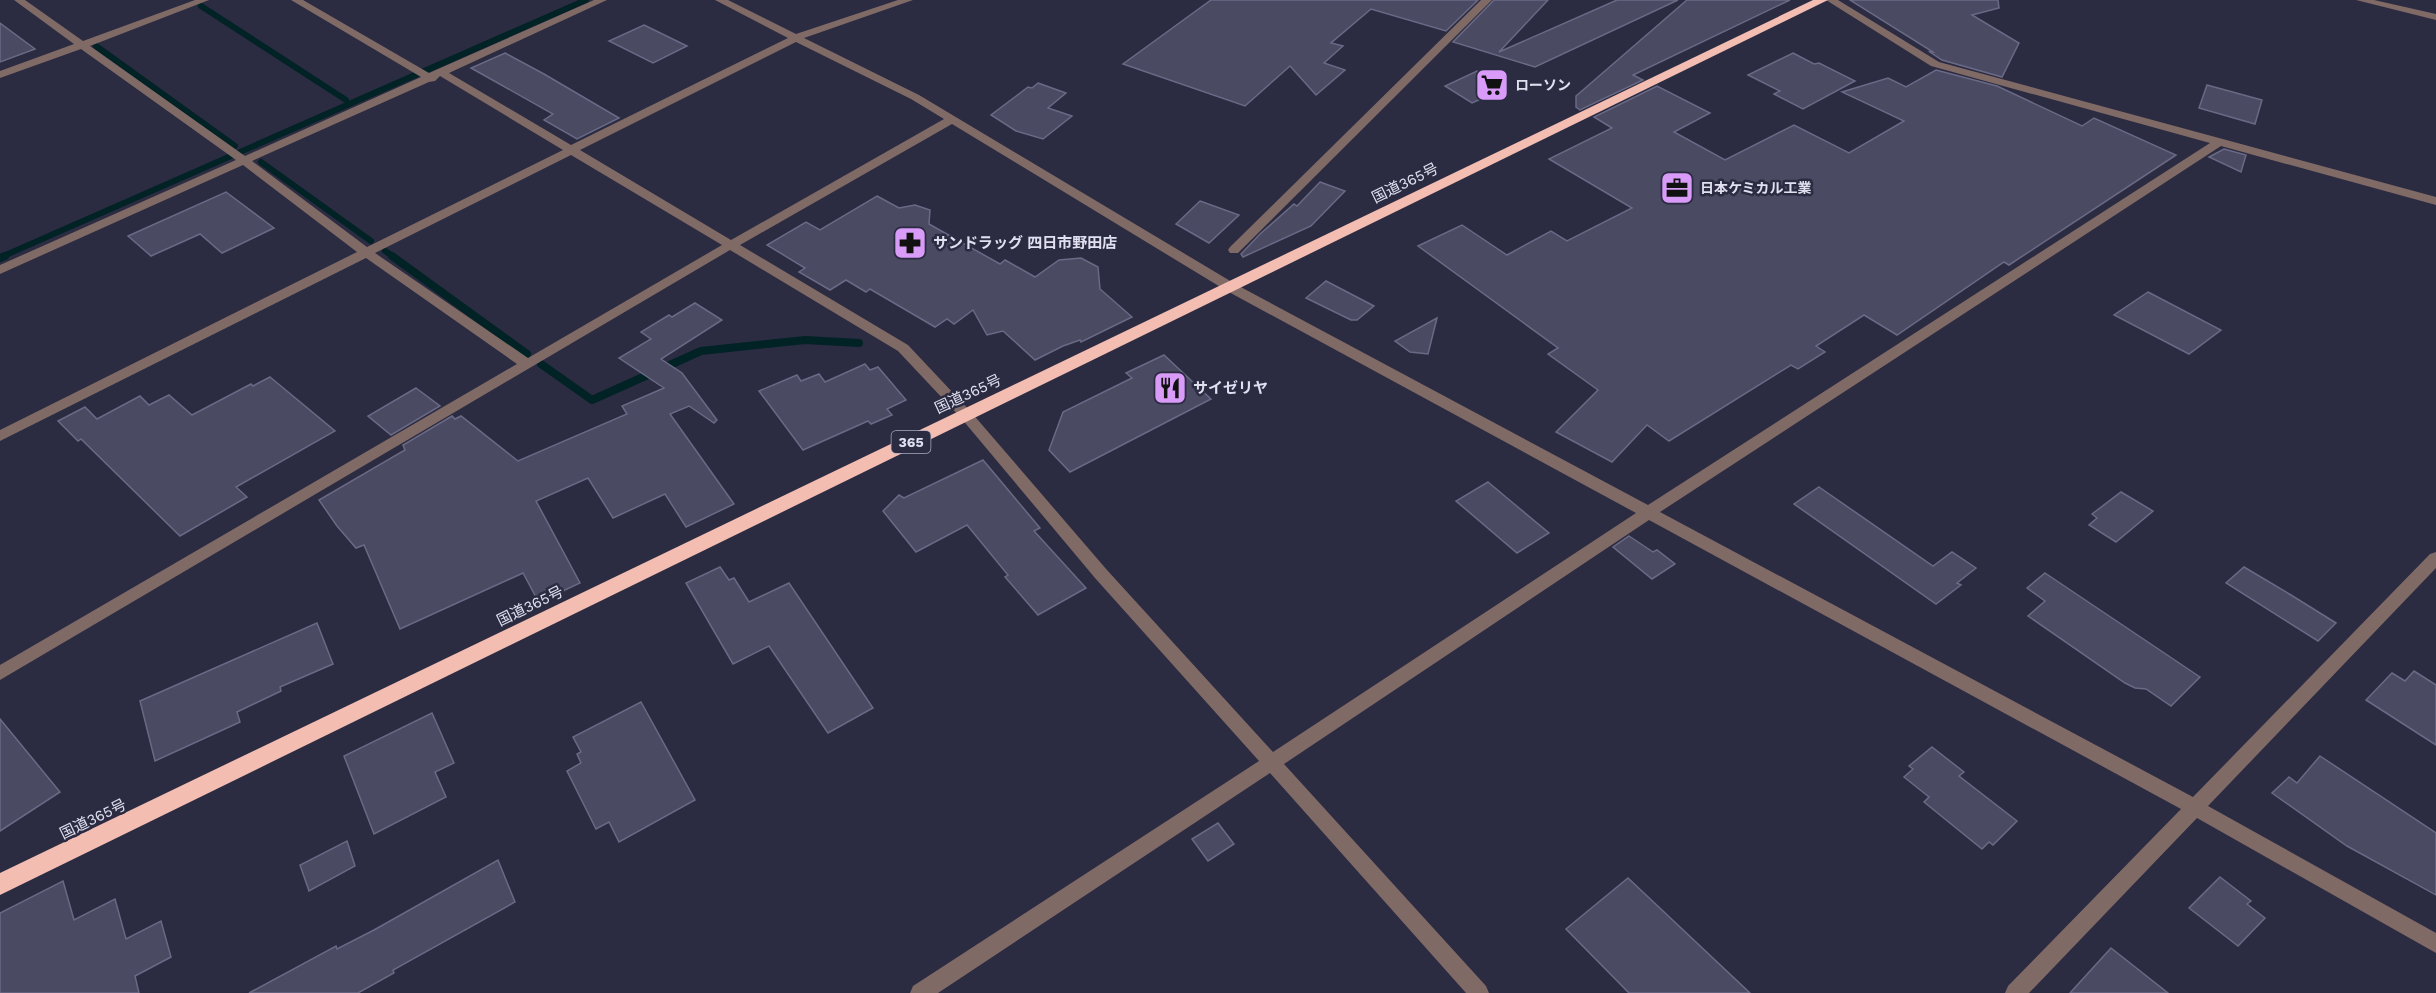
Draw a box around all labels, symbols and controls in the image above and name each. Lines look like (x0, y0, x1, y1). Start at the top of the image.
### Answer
supermarket icon: ローソン (1474, 67, 1510, 103)
place label: ローソン (1515, 77, 1571, 93)
street label: 国道365号 (1369, 159, 1441, 207)
office icon: 日本ケミカル工業 (1659, 170, 1695, 206)
place label: 日本ケミカル工業 (1700, 180, 1812, 196)
pharmacy icon: サンドラッグ 四日市野田店 (892, 225, 928, 261)
place label: サンドラッグ 四日市野田店 (933, 234, 1117, 252)
restaurant icon: サイゼリヤ (1152, 370, 1188, 406)
street label: 国道365号 (932, 371, 1004, 417)
place label: サイゼリヤ (1193, 379, 1268, 397)
road number: 365 (892, 431, 930, 453)
street label: 国道365号 (494, 582, 566, 630)
street label: 国道365号 (57, 795, 129, 843)

